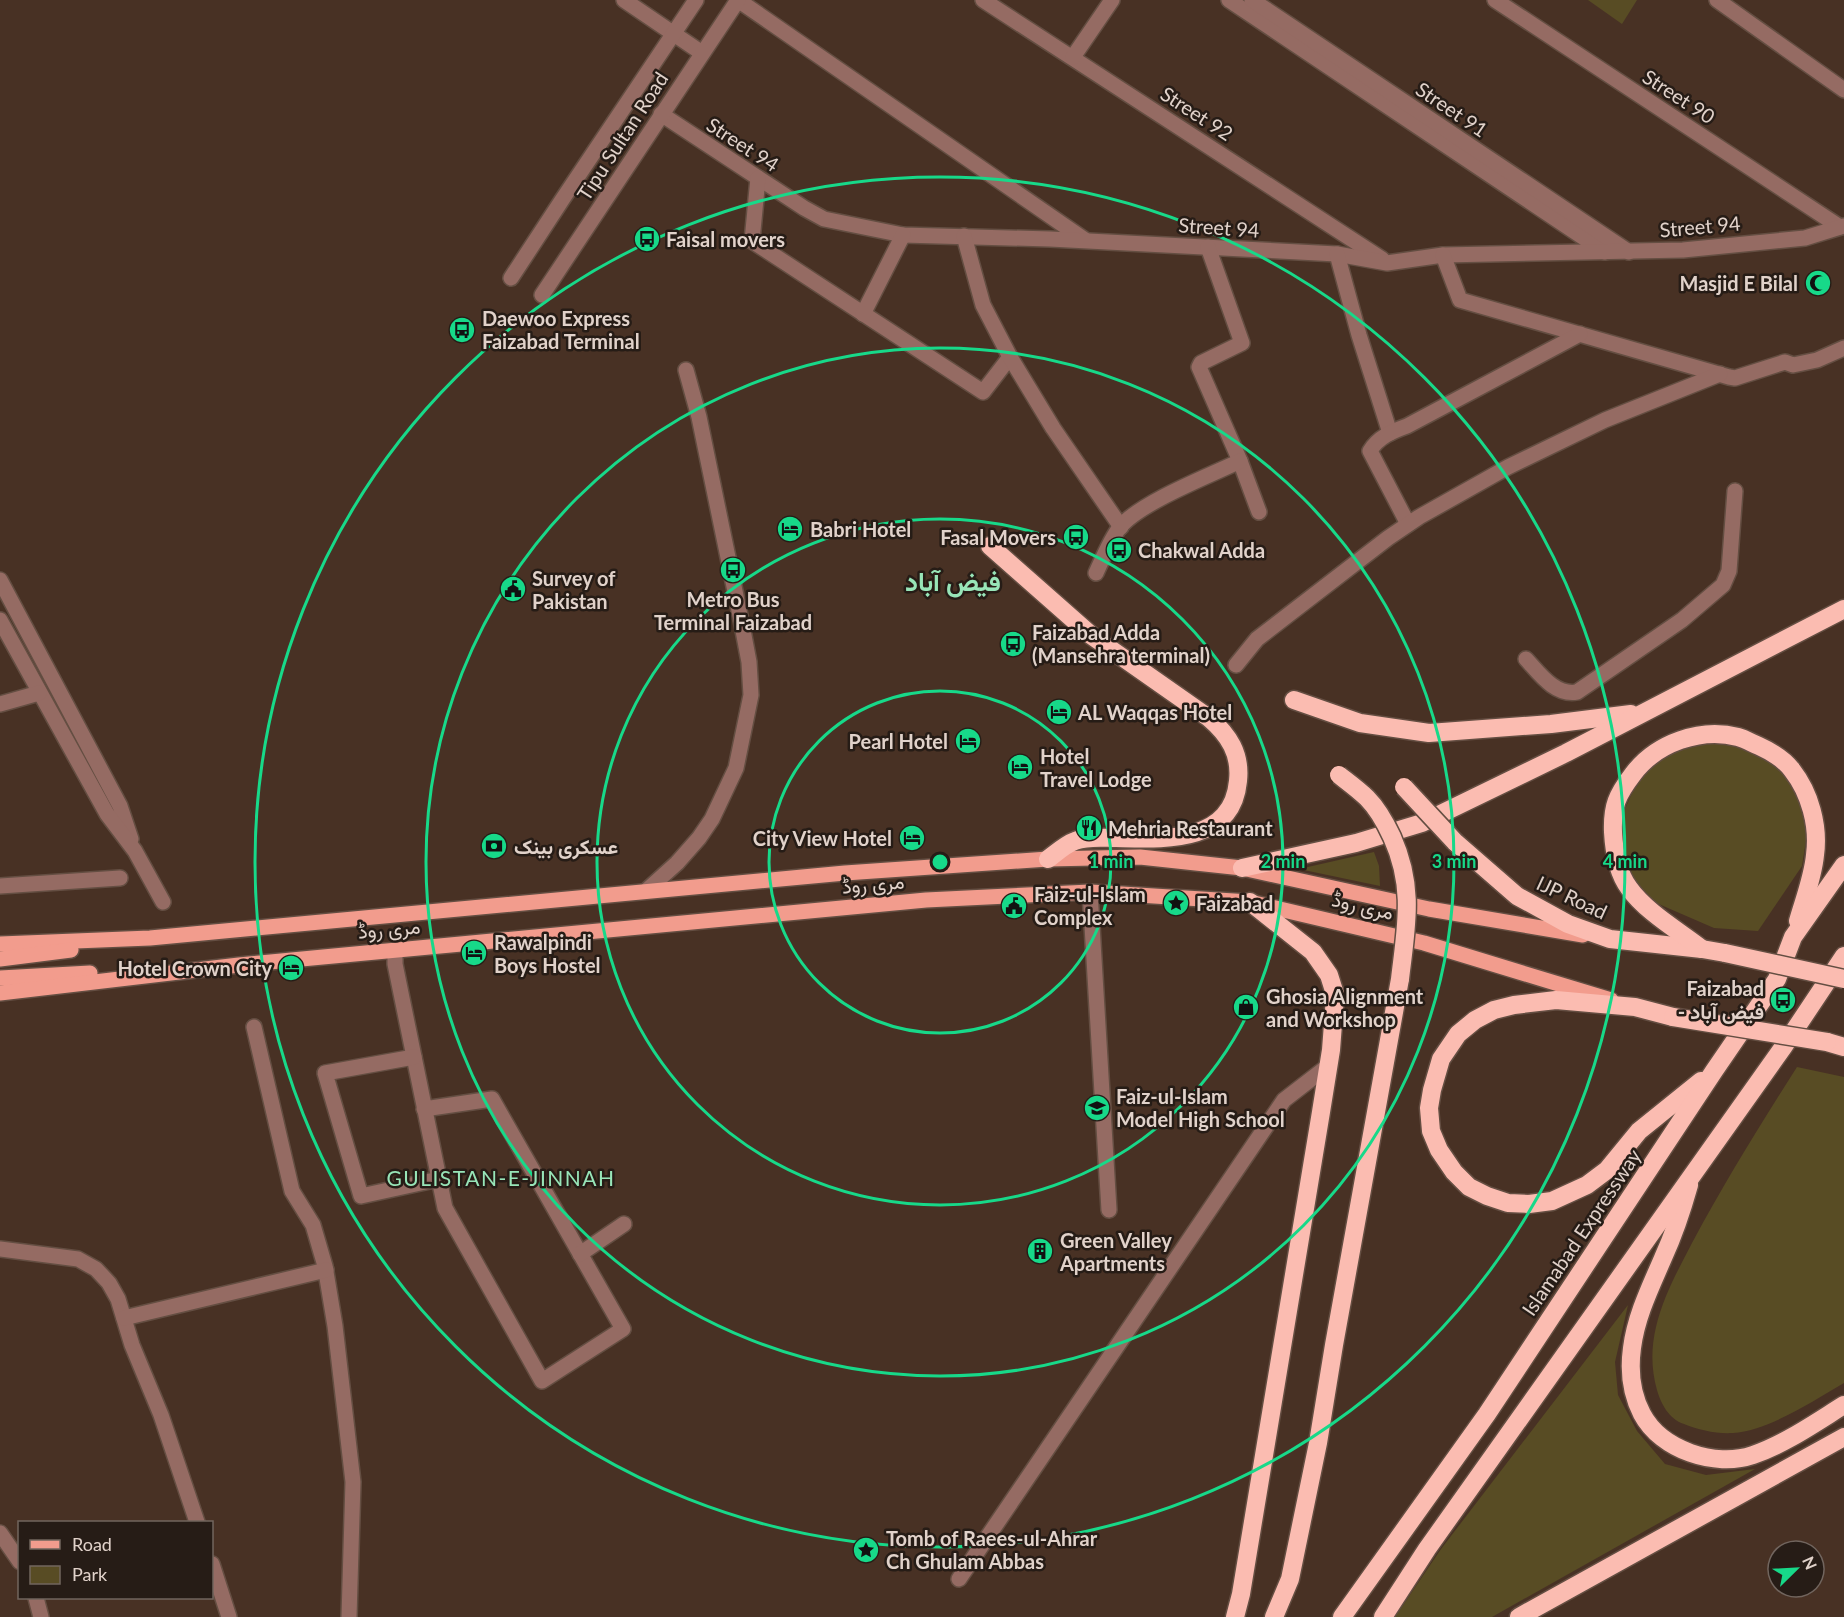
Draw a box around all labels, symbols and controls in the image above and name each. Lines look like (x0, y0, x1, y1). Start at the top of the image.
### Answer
street label: Street 90 (1639, 64, 1719, 128)
street label: Tipu Sultan Road (572, 67, 672, 205)
street label: Street 91 (1412, 76, 1492, 142)
street label: Street 92 (1157, 81, 1237, 145)
street label: Street 94 (703, 112, 784, 176)
street label: Street 94 (1659, 210, 1742, 241)
street label: Street 94 (1178, 212, 1261, 242)
bus stop icon: Faisal movers (632, 224, 662, 254)
place label: Faisal movers (666, 227, 785, 251)
mosque icon: Masjid E Bilal (1803, 268, 1833, 298)
place label: Masjid E Bilal (1680, 271, 1798, 295)
place label: Daewoo Express Faizabad Terminal (482, 306, 640, 353)
bus stop icon: Daewoo Express Faizabad Terminal (447, 315, 477, 345)
hotel icon: Babri Hotel (775, 514, 805, 544)
place label: Babri Hotel (810, 517, 911, 541)
bus stop icon: Fasal Movers (1061, 522, 1091, 552)
place label: Fasal Movers (940, 525, 1056, 549)
bus stop icon: Chakwal Adda (1104, 535, 1134, 565)
place label: Chakwal Adda (1138, 538, 1265, 562)
bus stop icon: Metro Bus Terminal Faizabad (718, 555, 748, 585)
district label: فیض آباد (905, 565, 1001, 598)
place label: Survey of Pakistan (532, 566, 616, 613)
public building icon: Survey of Pakistan (498, 574, 528, 604)
place label: Metro Bus Terminal Faizabad (654, 587, 812, 634)
place label: Faizabad Adda (Mansehra terminal) (1032, 620, 1210, 667)
bus stop icon: Faizabad Adda (Mansehra terminal) (998, 629, 1028, 659)
hotel icon: AL Waqqas Hotel (1044, 697, 1074, 727)
place label: AL Waqqas Hotel (1077, 700, 1232, 724)
hotel icon: Pearl Hotel (953, 726, 983, 756)
place label: Pearl Hotel (849, 729, 948, 753)
place label: Hotel Travel Lodge (1040, 744, 1152, 791)
hotel icon: Hotel Travel Lodge (1005, 752, 1035, 782)
restaurant icon: Mehria Restaurant (1074, 813, 1104, 843)
place label: Mehria Restaurant (1108, 816, 1273, 840)
hotel icon: City View Hotel (897, 823, 927, 853)
place label: City View Hotel (753, 826, 892, 850)
bank icon: عسکری بینک (479, 831, 509, 861)
place label: عسکری بینک (514, 834, 618, 860)
text: 1 min (1089, 850, 1133, 872)
text: 2 min (1261, 850, 1305, 872)
text: 3 min (1432, 850, 1476, 872)
text: 4 min (1603, 850, 1647, 872)
centre of rings (930, 852, 950, 872)
street label: مری روڈ (841, 868, 905, 900)
street label: IJP Road (1533, 870, 1611, 924)
place label: Faiz-ul-Islam Complex (1034, 882, 1146, 929)
street label: مری روڈ (1329, 886, 1396, 926)
place icon: Faizabad (1161, 888, 1191, 918)
public building icon: Faiz-ul-Islam Complex (999, 891, 1029, 921)
place label: Faizabad (1196, 891, 1273, 915)
street label: مری روڈ (357, 913, 421, 945)
place label: Rawalpindi Boys Hostel (494, 930, 601, 977)
hotel icon: Rawalpindi Boys Hostel (459, 938, 489, 968)
hotel icon: Hotel Crown City (276, 953, 306, 983)
place label: Hotel Crown City (118, 956, 272, 980)
place label: Faizabad - فیض آباد (1678, 976, 1764, 1024)
place label: Ghosia Alignment and Workshop (1266, 984, 1424, 1031)
bus stop icon: Faizabad - فیض آباد (1768, 985, 1798, 1015)
shop icon: Ghosia Alignment and Workshop (1231, 992, 1261, 1022)
place label: Faiz-ul-Islam Model High School (1116, 1084, 1285, 1131)
school or university icon: Faiz-ul-Islam Model High School (1082, 1093, 1112, 1123)
street label: Islamabad Expressway (1516, 1144, 1646, 1320)
district label: GULISTAN-E-JINNAH (386, 1165, 616, 1190)
place label: Green Valley Apartments (1059, 1228, 1172, 1275)
building icon: Green Valley Apartments (1025, 1236, 1055, 1266)
legend (18, 1521, 213, 1599)
place label: Tomb of Raees-ul-Ahrar Ch Ghulam Abbas (886, 1526, 1098, 1573)
text: Road (72, 1533, 112, 1555)
place icon: Tomb of Raees-ul-Ahrar Ch Ghulam Abbas (851, 1535, 881, 1565)
north arrow (1766, 1539, 1826, 1599)
text: N (1799, 1553, 1821, 1572)
text: Park (72, 1563, 108, 1585)

